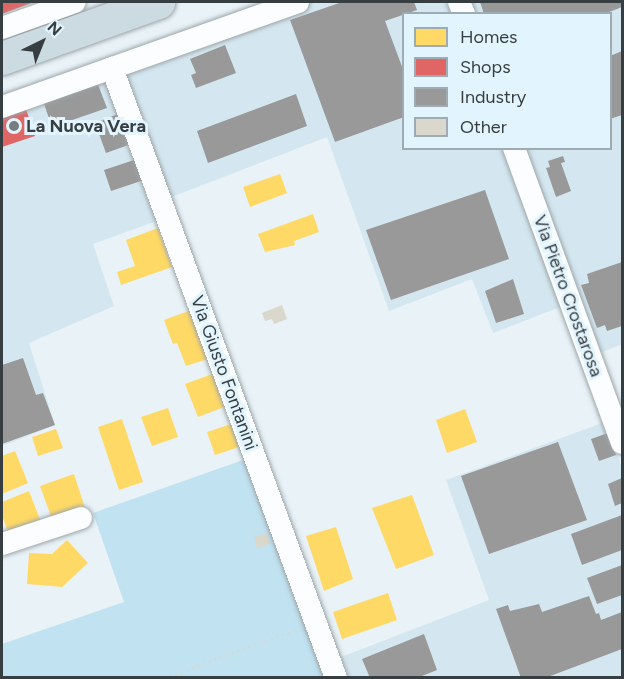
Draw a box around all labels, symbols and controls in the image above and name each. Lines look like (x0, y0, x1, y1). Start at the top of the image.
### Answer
north arrow (12, 12, 72, 72)
legend (402, 12, 612, 150)
text: N (44, 17, 66, 40)
text: Homes (460, 26, 518, 48)
text: Shops (460, 56, 511, 78)
text: Industry (460, 86, 526, 108)
place label: La Nuova Vera (26, 115, 146, 137)
text: Other (460, 116, 507, 138)
marker: La Nuova Vera (7, 119, 21, 133)
street label: Via Pietro Crostarosa (529, 212, 607, 380)
street label: Via Giusto Fontanini (186, 293, 262, 453)

